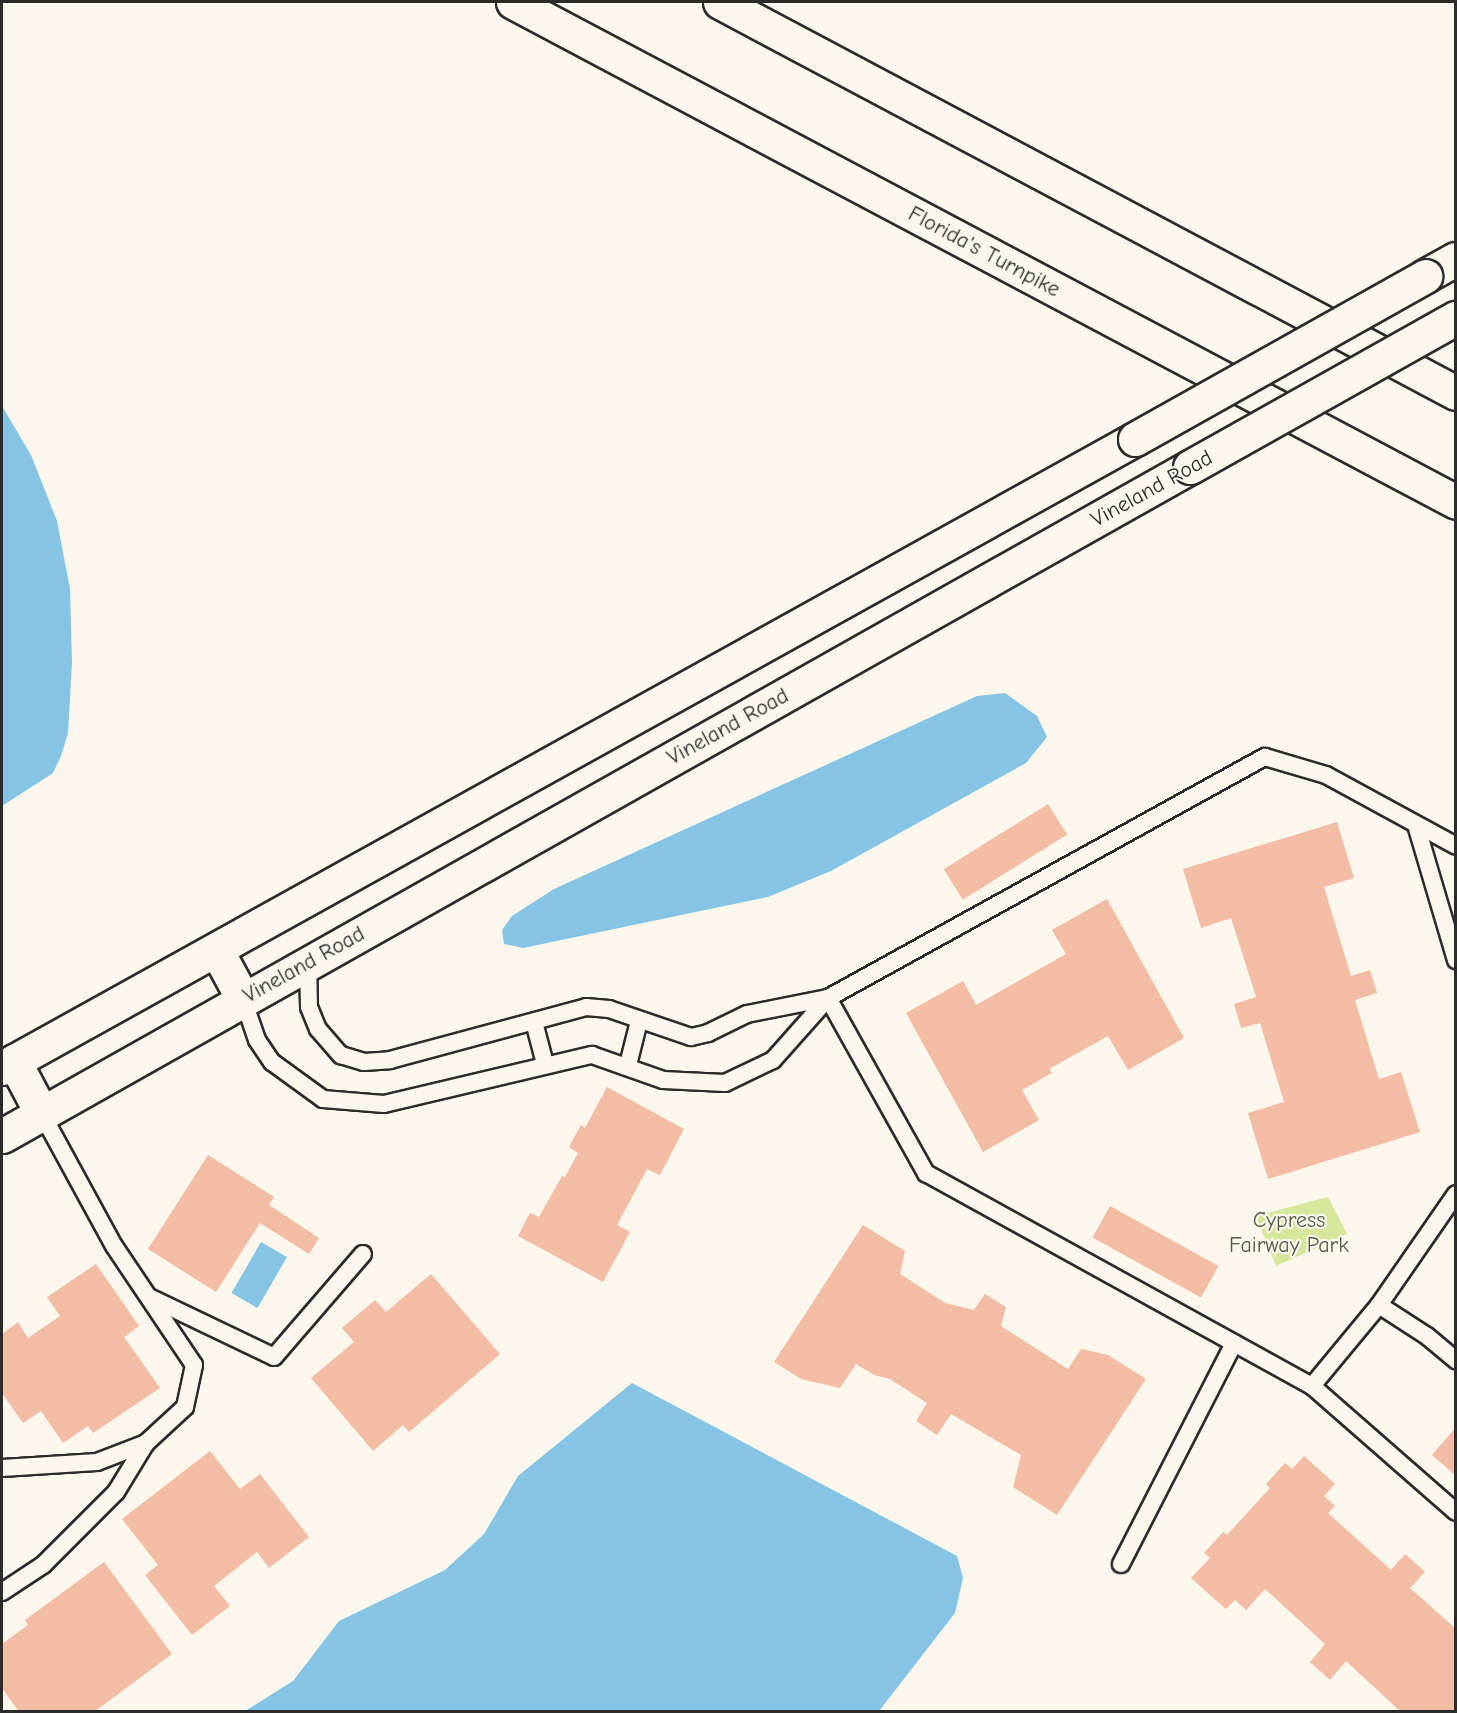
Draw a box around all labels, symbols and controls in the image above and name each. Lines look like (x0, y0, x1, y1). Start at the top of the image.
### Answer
street label: Florida's Turnpike (904, 201, 1064, 303)
street label: Vineland Road (1087, 445, 1217, 533)
street label: Vineland Road (663, 683, 793, 771)
street label: Vineland Road (239, 921, 369, 1009)
park label: Cypress Fairway Park (1229, 1207, 1349, 1258)

